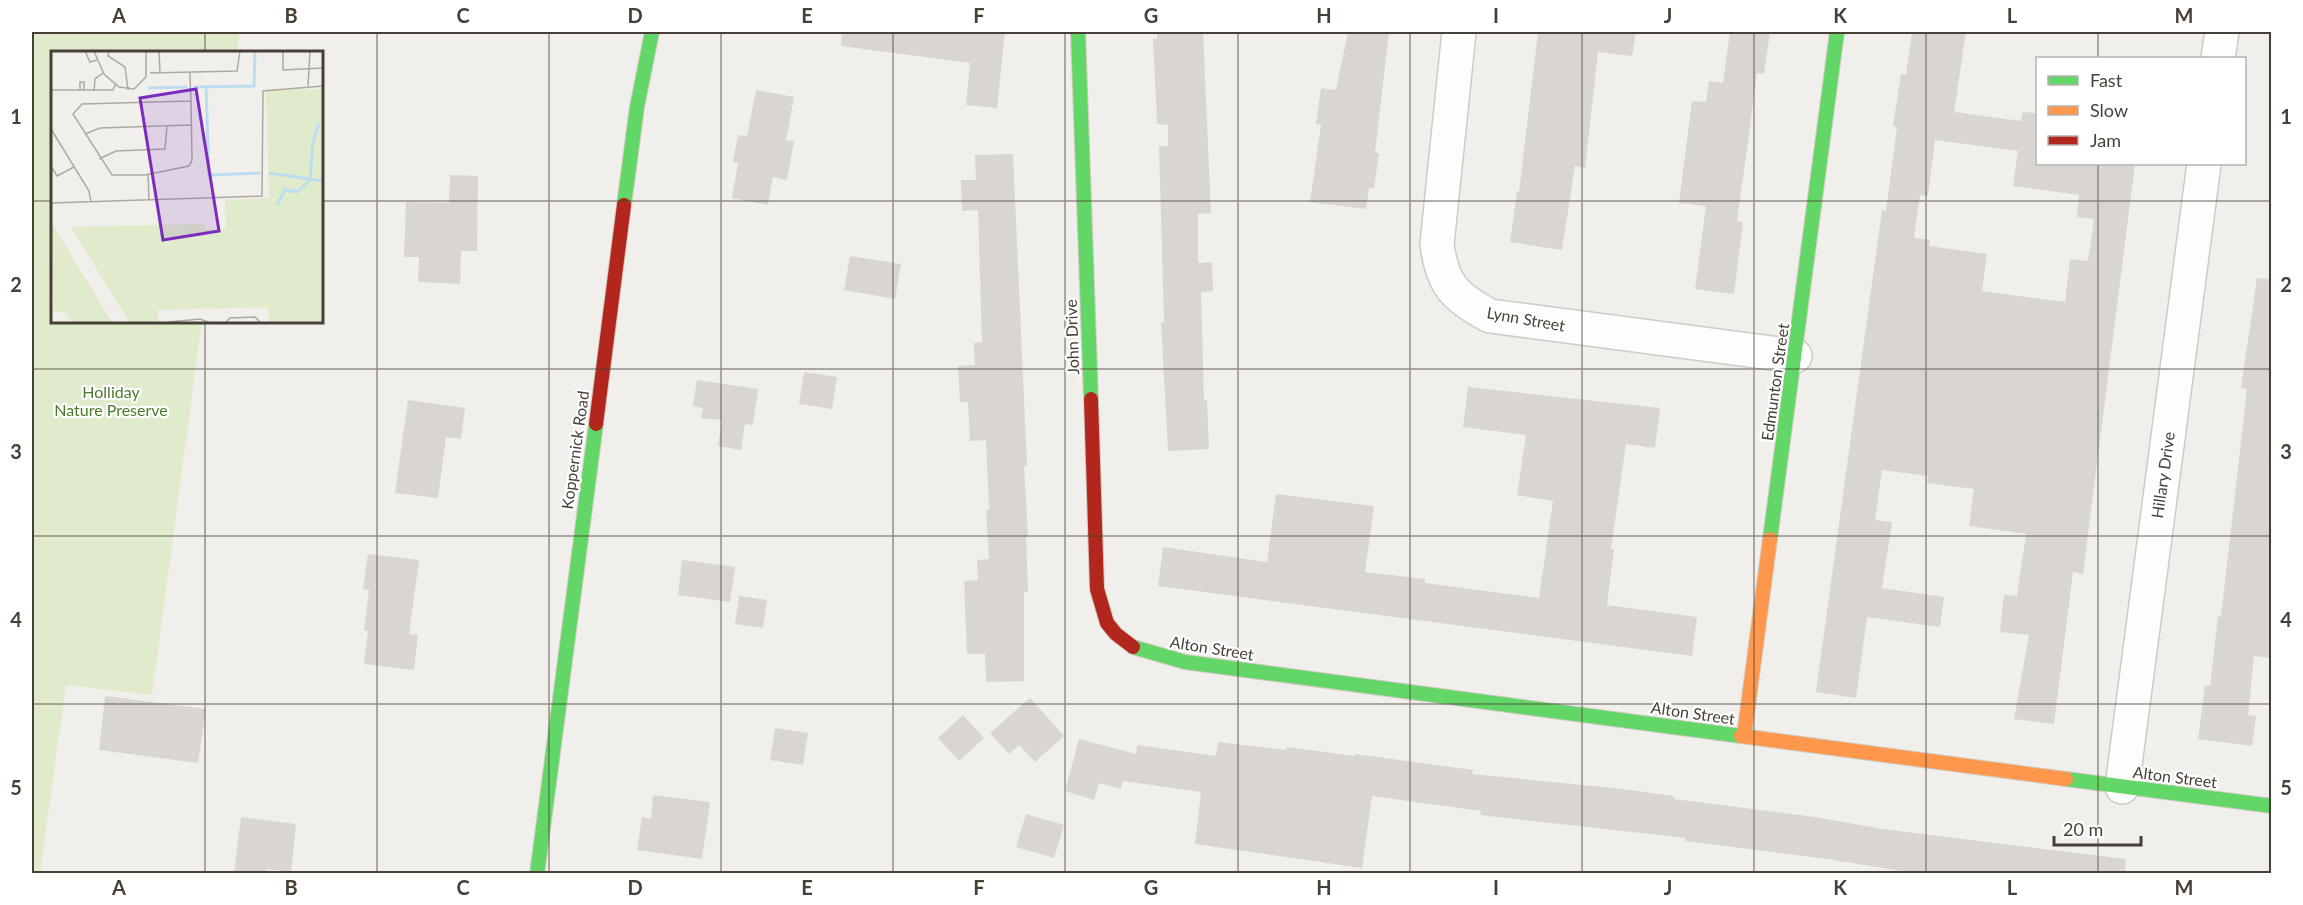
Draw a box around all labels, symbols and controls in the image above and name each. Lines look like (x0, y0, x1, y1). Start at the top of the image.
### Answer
text: A (111, 3, 126, 27)
text: B (284, 3, 298, 27)
text: C (456, 3, 470, 27)
text: D (627, 3, 643, 27)
text: E (801, 3, 813, 27)
text: F (973, 3, 985, 27)
text: G (1144, 3, 1158, 27)
text: H (1316, 3, 1332, 27)
text: I (1493, 3, 1499, 27)
text: J (1664, 3, 1672, 27)
text: K (1833, 3, 1847, 27)
text: L (2007, 3, 2018, 27)
text: M (2175, 3, 2193, 27)
inset map (51, 51, 322, 322)
legend (2036, 57, 2246, 165)
text: Fast (2090, 69, 2123, 91)
text: Slow (2090, 99, 2128, 121)
text: 1 (10, 104, 22, 128)
text: 1 (2280, 104, 2292, 128)
text: Jam (2090, 129, 2121, 151)
text: 2 (10, 272, 22, 296)
text: 2 (2280, 272, 2292, 296)
street label: John Drive (1061, 299, 1082, 375)
street label: Lynn Street (1486, 302, 1567, 335)
street label: Edmunton Street (1757, 322, 1792, 442)
park label: Holliday Nature Preserve (54, 382, 168, 419)
street label: Koppernick Road (557, 389, 592, 510)
street label: Hillary Drive (2147, 430, 2178, 520)
text: 3 (10, 439, 22, 463)
text: 3 (2280, 439, 2292, 463)
text: 4 (10, 607, 22, 631)
text: 4 (2280, 607, 2292, 631)
street label: Alton Street (1169, 632, 1256, 664)
street label: Alton Street (1650, 697, 1736, 728)
street label: Alton Street (2132, 762, 2218, 791)
text: 5 (10, 775, 22, 799)
text: 5 (2280, 775, 2292, 799)
scale bar (2054, 809, 2141, 847)
text: 20 m (2063, 818, 2103, 840)
text: A (111, 875, 126, 899)
text: B (284, 875, 298, 899)
text: C (456, 875, 470, 899)
text: D (627, 875, 643, 899)
text: E (801, 875, 813, 899)
text: F (973, 875, 985, 899)
text: G (1144, 875, 1158, 899)
text: H (1316, 875, 1332, 899)
text: I (1493, 875, 1499, 899)
text: J (1664, 875, 1672, 899)
text: K (1833, 875, 1847, 899)
text: L (2007, 875, 2018, 899)
text: M (2175, 875, 2193, 899)

